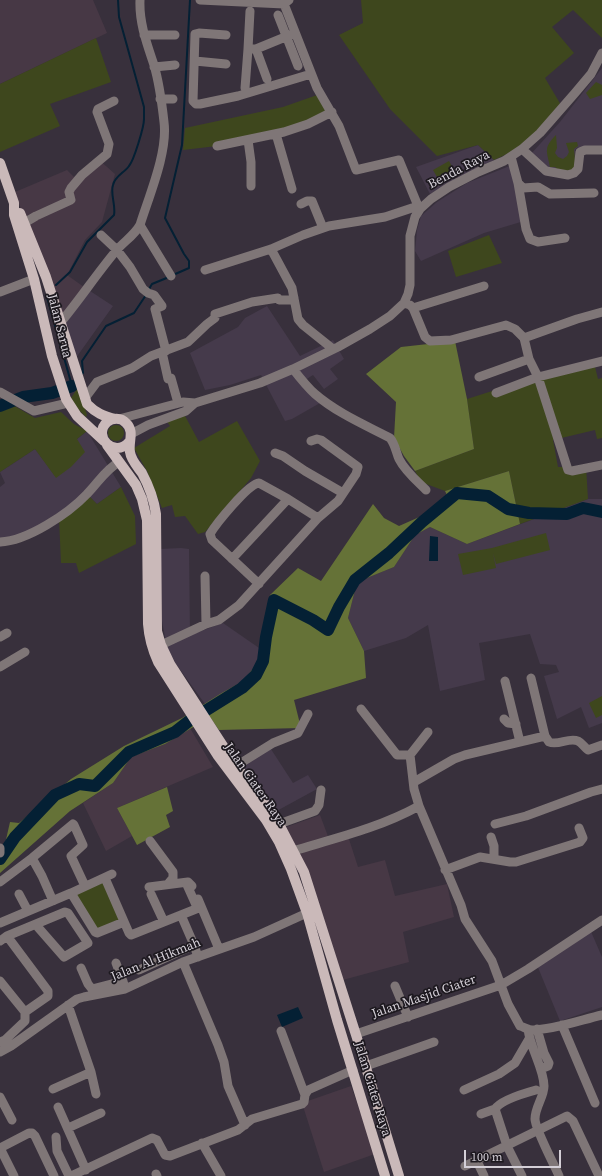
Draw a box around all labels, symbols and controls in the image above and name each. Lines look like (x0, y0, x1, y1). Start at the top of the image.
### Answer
street label: Benda Raya (426, 147, 492, 193)
street label: Jalan Sarua (44, 292, 74, 360)
street label: Jalan Ciater Raya (220, 740, 290, 830)
street label: Jalan Al Hikmah (109, 935, 203, 985)
street label: Jalan Masjid Ciater (370, 972, 478, 1022)
street label: Jalan Ciater Raya (350, 1040, 394, 1138)
scale bar (466, 1142, 563, 1168)
text: 100 m (471, 1149, 503, 1165)

